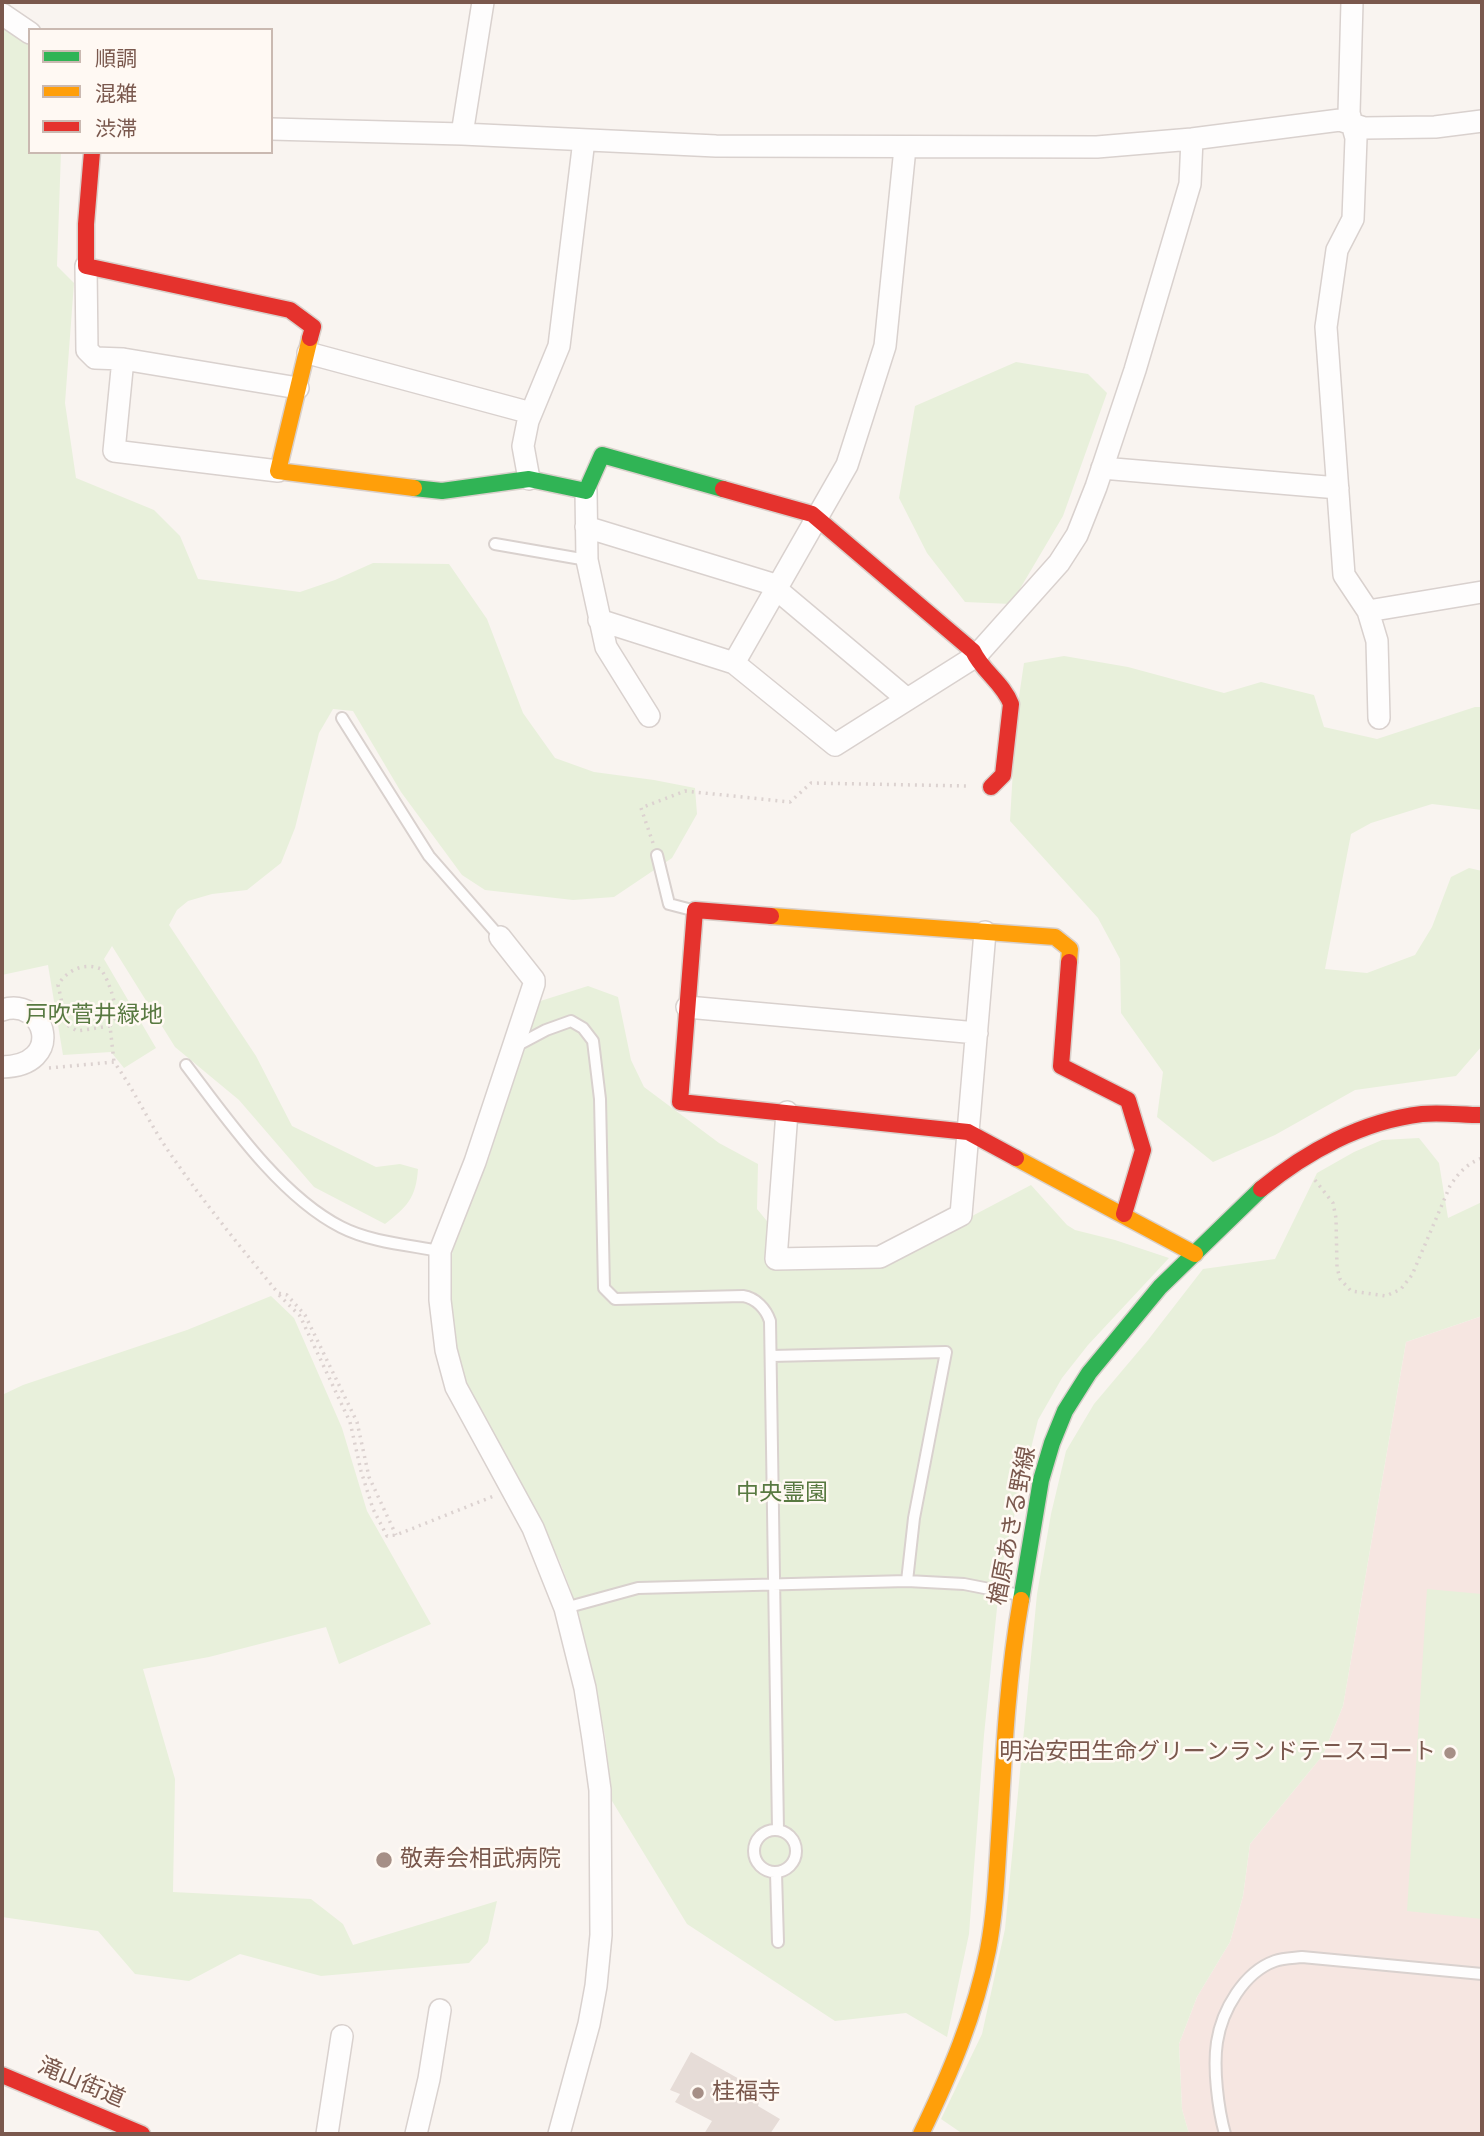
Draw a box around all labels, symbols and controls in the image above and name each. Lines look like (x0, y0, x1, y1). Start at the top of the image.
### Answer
legend (28, 28, 273, 154)
text: 順調 (95, 46, 137, 72)
text: 混雑 (95, 81, 137, 107)
text: 渋滞 (95, 116, 137, 142)
park label: 戸吹菅井緑地 (25, 1002, 163, 1030)
street label: 楢原あきる野線 (984, 1444, 1042, 1608)
park label: 中央霊園 (736, 1480, 828, 1508)
place label: 明治安田生命グリーンランドテニスコート (999, 1739, 1436, 1767)
marker: 明治安田生命グリーンランドテニスコート (1442, 1745, 1458, 1761)
place label: 敬寿会相武病院 (400, 1846, 561, 1874)
marker: 敬寿会相武病院 (374, 1850, 394, 1870)
street label: 滝山街道 (33, 2052, 129, 2114)
place label: 桂福寺 (712, 2079, 781, 2107)
marker: 桂福寺 (690, 2085, 706, 2101)

